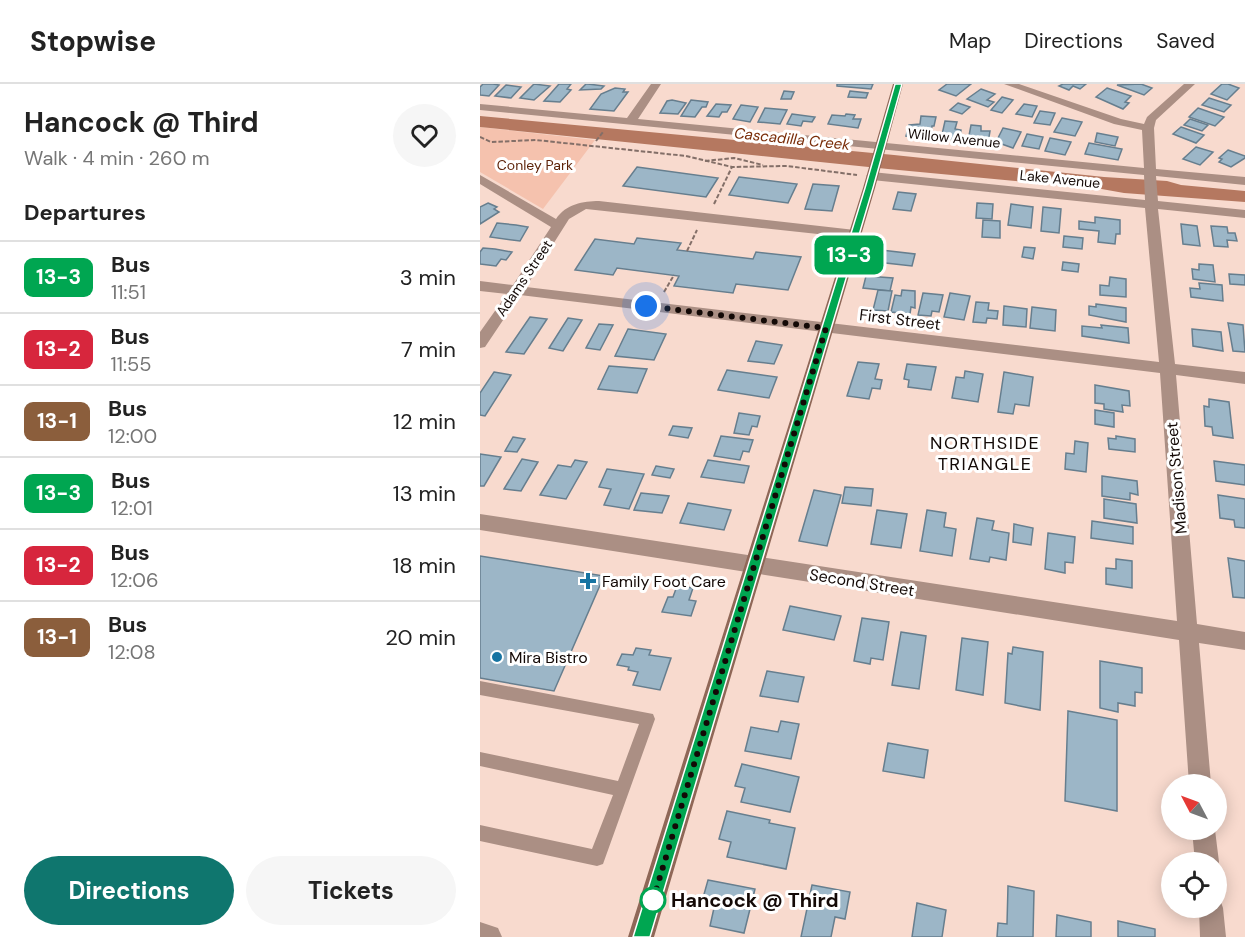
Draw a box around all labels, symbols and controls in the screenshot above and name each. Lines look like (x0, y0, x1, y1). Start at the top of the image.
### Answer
text: Stopwise (30, 23, 156, 60)
text: Map (949, 27, 991, 55)
text: Directions (1024, 27, 1123, 55)
text: Saved (1156, 27, 1215, 55)
text: Hancock @ Third (24, 104, 259, 141)
button: heart (393, 104, 456, 167)
water label: Cascadilla Creek (733, 123, 851, 155)
street label: Willow Avenue (907, 124, 1001, 152)
text: Walk · 4 min · 260 m (24, 145, 209, 171)
park label: Conley Park (497, 156, 573, 174)
street label: Lake Avenue (1019, 166, 1101, 192)
text: Departures (24, 198, 146, 227)
street label: Adams Street (492, 236, 556, 320)
line badge: 13-3 (807, 236, 891, 274)
text: 13-3 (826, 241, 872, 269)
text: Bus (111, 250, 150, 279)
text: 13-3 (36, 263, 81, 291)
text: 3 min (400, 263, 456, 292)
text: 11:51 (111, 279, 146, 305)
your location (631, 291, 661, 321)
street label: First Street (858, 304, 942, 335)
text: Bus (111, 322, 150, 351)
text: 13-2 (36, 335, 81, 363)
text: 7 min (401, 335, 456, 364)
text: 11:55 (111, 351, 151, 377)
text: Bus (108, 394, 147, 423)
text: 13-1 (37, 407, 77, 435)
text: 12 min (393, 407, 456, 436)
street label: Madison Street (1161, 421, 1192, 535)
text: 12:00 (108, 423, 157, 449)
district label: NORTHSIDE TRIANGLE (930, 431, 1040, 476)
text: Bus (111, 466, 150, 495)
text: 13-3 (36, 479, 81, 507)
text: 13 min (393, 479, 456, 508)
text: 12:01 (111, 495, 153, 521)
text: Bus (111, 538, 150, 567)
text: 13-2 (36, 551, 81, 579)
text: 18 min (392, 551, 456, 580)
street label: Second Street (808, 564, 916, 601)
text: 12:06 (111, 567, 159, 593)
place label: Family Foot Care (602, 571, 726, 592)
marker: Family Foot Care (579, 572, 597, 590)
text: Bus (108, 610, 147, 639)
text: 13-1 (37, 623, 77, 651)
text: 20 min (385, 623, 456, 652)
text: 12:08 (108, 639, 156, 665)
place label: Mira Bistro (509, 647, 588, 668)
marker: Mira Bistro (490, 650, 504, 664)
north arrow (1161, 774, 1227, 840)
map controls (1161, 774, 1227, 918)
button: locate (1161, 852, 1227, 918)
button: Directions (24, 856, 234, 925)
button: Tickets (246, 856, 456, 925)
marker: Hancock @ Third (640, 887, 666, 913)
place label: Hancock @ Third (671, 887, 839, 913)

